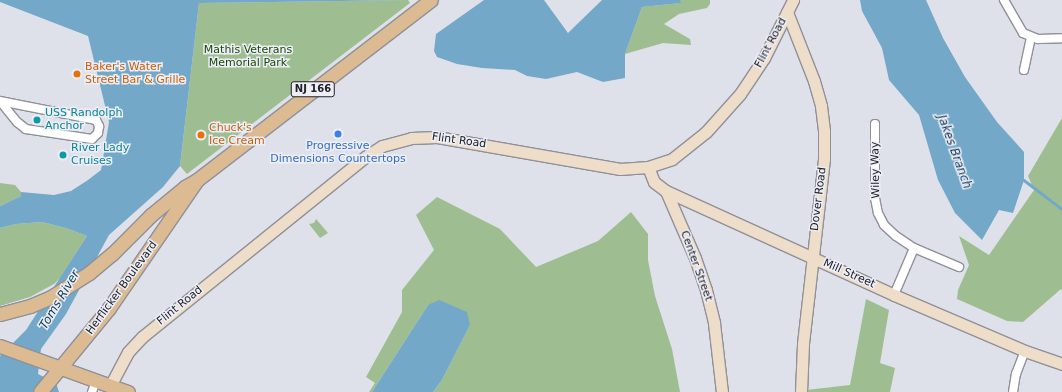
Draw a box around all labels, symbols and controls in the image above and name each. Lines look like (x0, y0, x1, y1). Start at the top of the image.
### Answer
street label: Flint Road (752, 16, 790, 70)
park label: Mathis Veterans Memorial Park (204, 44, 292, 70)
place label: Baker's Water Street Bar & Grille (85, 61, 185, 87)
marker: Baker's Water Street Bar & Grille (72, 69, 82, 79)
road number: NJ 166 (290, 81, 336, 97)
place label: USS Randolph Anchor (45, 107, 122, 133)
water label: Jakes Branch (934, 113, 974, 191)
marker: USS Randolph Anchor (32, 115, 42, 125)
place label: Chuck's Ice Cream (209, 122, 265, 148)
marker: Progressive Dimensions Countertops (333, 129, 343, 139)
marker: Chuck's Ice Cream (196, 130, 206, 140)
street label: Flint Road (431, 131, 487, 151)
place label: Progressive Dimensions Countertops (270, 140, 406, 166)
street label: Wiley Way (869, 141, 883, 199)
place label: River Lady Cruises (71, 142, 129, 168)
marker: River Lady Cruises (58, 150, 68, 160)
street label: Dover Road (809, 166, 829, 232)
street label: Center Street (677, 229, 715, 303)
street label: Herflicker Boulevard (84, 239, 160, 337)
street label: Mill Street (821, 257, 877, 291)
water label: Toms River (37, 268, 83, 332)
street label: Flint Road (155, 284, 205, 328)

